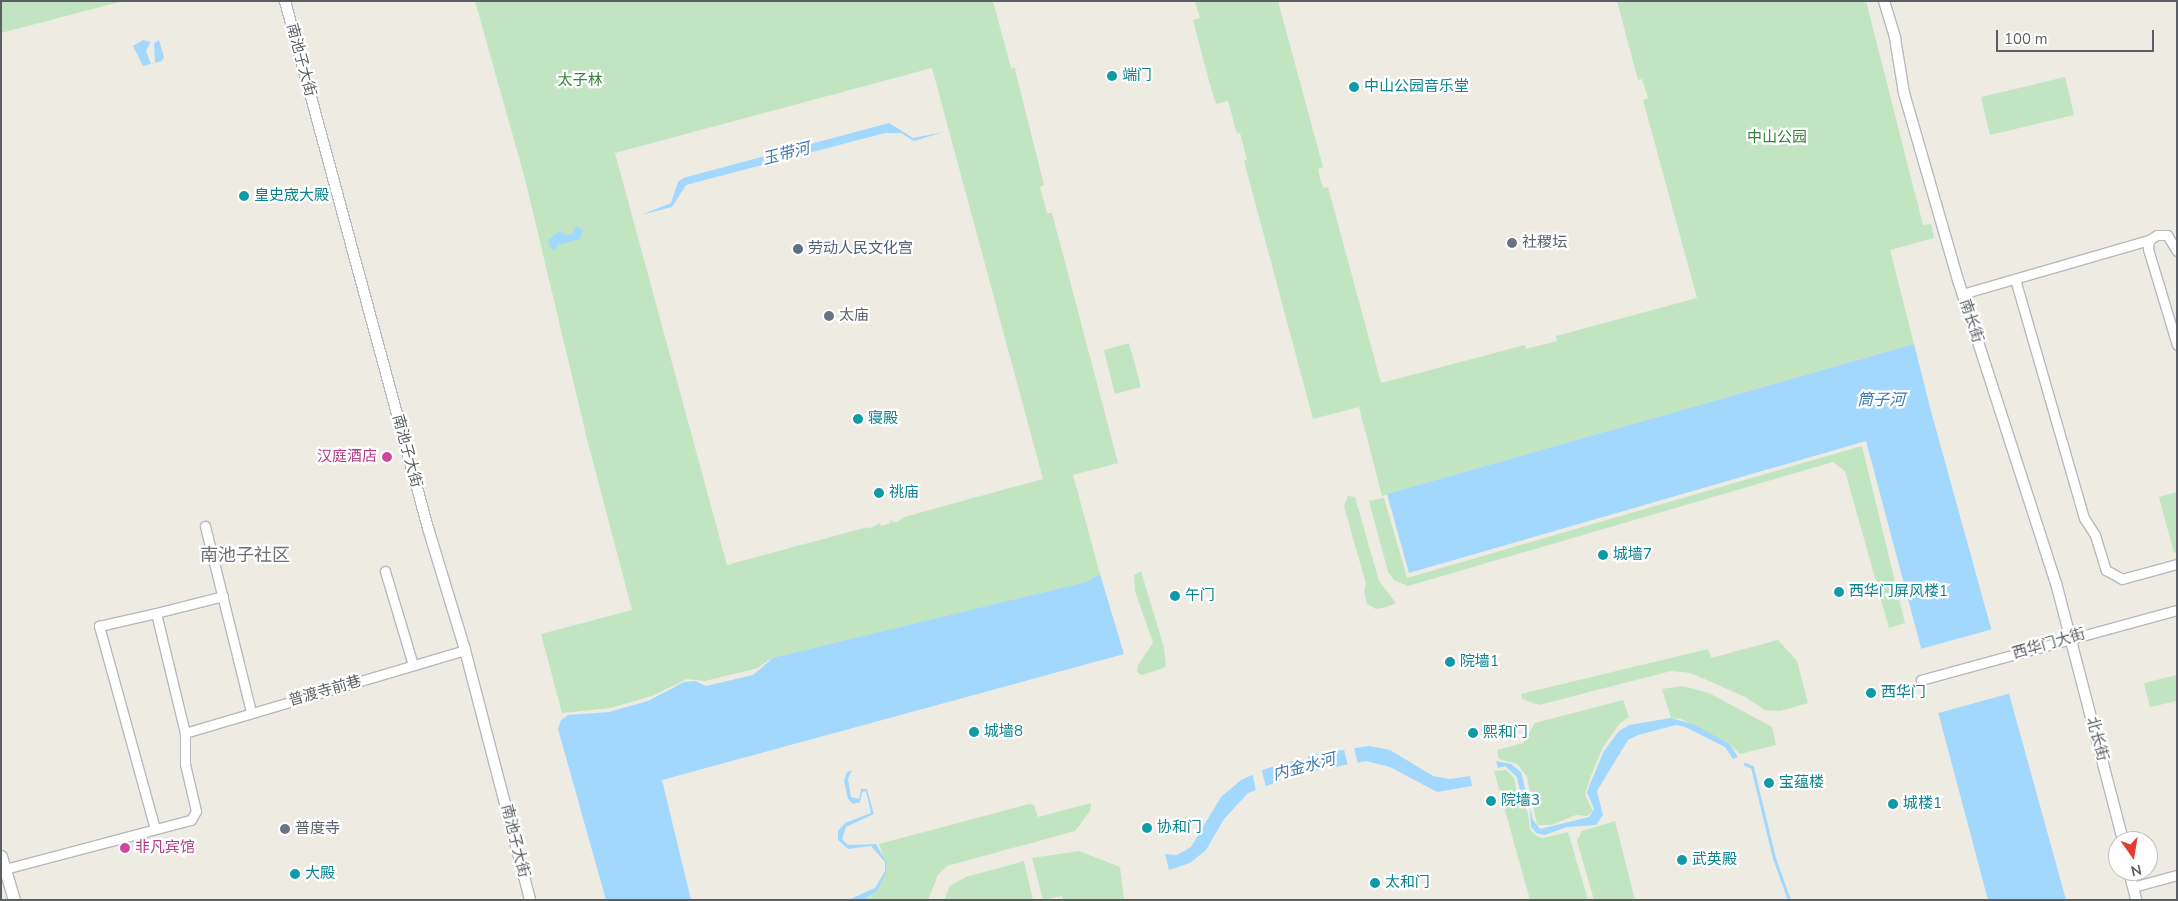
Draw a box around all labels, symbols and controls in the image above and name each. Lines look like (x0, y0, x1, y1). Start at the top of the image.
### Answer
scale bar (1998, 20, 2156, 52)
street label: 南池子大街 (283, 21, 319, 99)
text: 100 m (2004, 29, 2048, 49)
place label: 端门 (1122, 67, 1152, 85)
marker: 端门 (1106, 70, 1118, 82)
park label: 太子林 (558, 72, 602, 90)
place label: 中山公园音乐堂 (1364, 78, 1469, 96)
marker: 中山公园音乐堂 (1348, 81, 1360, 93)
park label: 中山公园 (1747, 129, 1807, 147)
water label: 玉带河 (760, 139, 812, 169)
place label: 皇史宬大殿 (254, 187, 329, 205)
marker: 皇史宬大殿 (238, 190, 250, 202)
place label: 社稷坛 (1522, 234, 1567, 252)
marker: 社稷坛 (1506, 237, 1518, 249)
place label: 劳动人民文化宫 (808, 240, 913, 258)
marker: 劳动人民文化宫 (792, 243, 804, 255)
street label: 南长街 (1955, 297, 1987, 345)
place label: 太庙 (839, 307, 869, 325)
marker: 太庙 (823, 310, 835, 322)
water label: 筒子河 (1857, 390, 1905, 410)
place label: 寝殿 (868, 410, 898, 428)
street label: 南池子大街 (389, 412, 425, 490)
marker: 寝殿 (852, 413, 864, 425)
place label: 汉庭酒店 (317, 448, 377, 466)
marker: 汉庭酒店 (381, 451, 393, 463)
place label: 祧庙 (889, 484, 919, 502)
marker: 祧庙 (873, 487, 885, 499)
district label: 南池子社区 (200, 544, 290, 566)
place label: 城墙7 (1613, 546, 1652, 564)
marker: 城墙7 (1597, 549, 1609, 561)
place label: 西华门屏风楼1 (1849, 583, 1948, 601)
marker: 西华门屏风楼1 (1833, 586, 1845, 598)
place label: 午门 (1185, 587, 1215, 605)
marker: 午门 (1169, 590, 1181, 602)
street label: 西华门大街 (2010, 625, 2088, 663)
place label: 院墙1 (1460, 653, 1499, 671)
marker: 院墙1 (1444, 656, 1456, 668)
street label: 普渡寺前巷 (286, 672, 364, 710)
place label: 西华门 (1881, 684, 1926, 702)
marker: 西华门 (1865, 687, 1877, 699)
street label: 北长街 (2082, 715, 2112, 763)
place label: 城墙8 (984, 723, 1023, 741)
place label: 熙和门 (1483, 724, 1528, 742)
marker: 城墙8 (968, 726, 980, 738)
marker: 熙和门 (1467, 727, 1479, 739)
water label: 内金水河 (1271, 749, 1337, 785)
place label: 宝蕴楼 (1779, 774, 1824, 792)
marker: 宝蕴楼 (1763, 777, 1775, 789)
place label: 院墙3 (1501, 792, 1540, 810)
marker: 院墙3 (1485, 795, 1497, 807)
place label: 城楼1 (1903, 795, 1942, 813)
marker: 城楼1 (1887, 798, 1899, 810)
street label: 南池子大街 (497, 802, 533, 880)
place label: 协和门 (1157, 819, 1202, 837)
place label: 普度寺 (295, 820, 340, 838)
marker: 协和门 (1141, 822, 1153, 834)
marker: 普度寺 (279, 823, 291, 835)
north arrow (2108, 831, 2158, 881)
place label: 非凡宾馆 (135, 839, 195, 857)
marker: 非凡宾馆 (119, 842, 131, 854)
place label: 武英殿 (1692, 851, 1737, 869)
marker: 武英殿 (1676, 854, 1688, 866)
text: N (2129, 860, 2144, 881)
place label: 大殿 (305, 865, 335, 883)
marker: 大殿 (289, 868, 301, 880)
place label: 太和门 (1385, 874, 1430, 892)
marker: 太和门 (1369, 877, 1381, 889)

